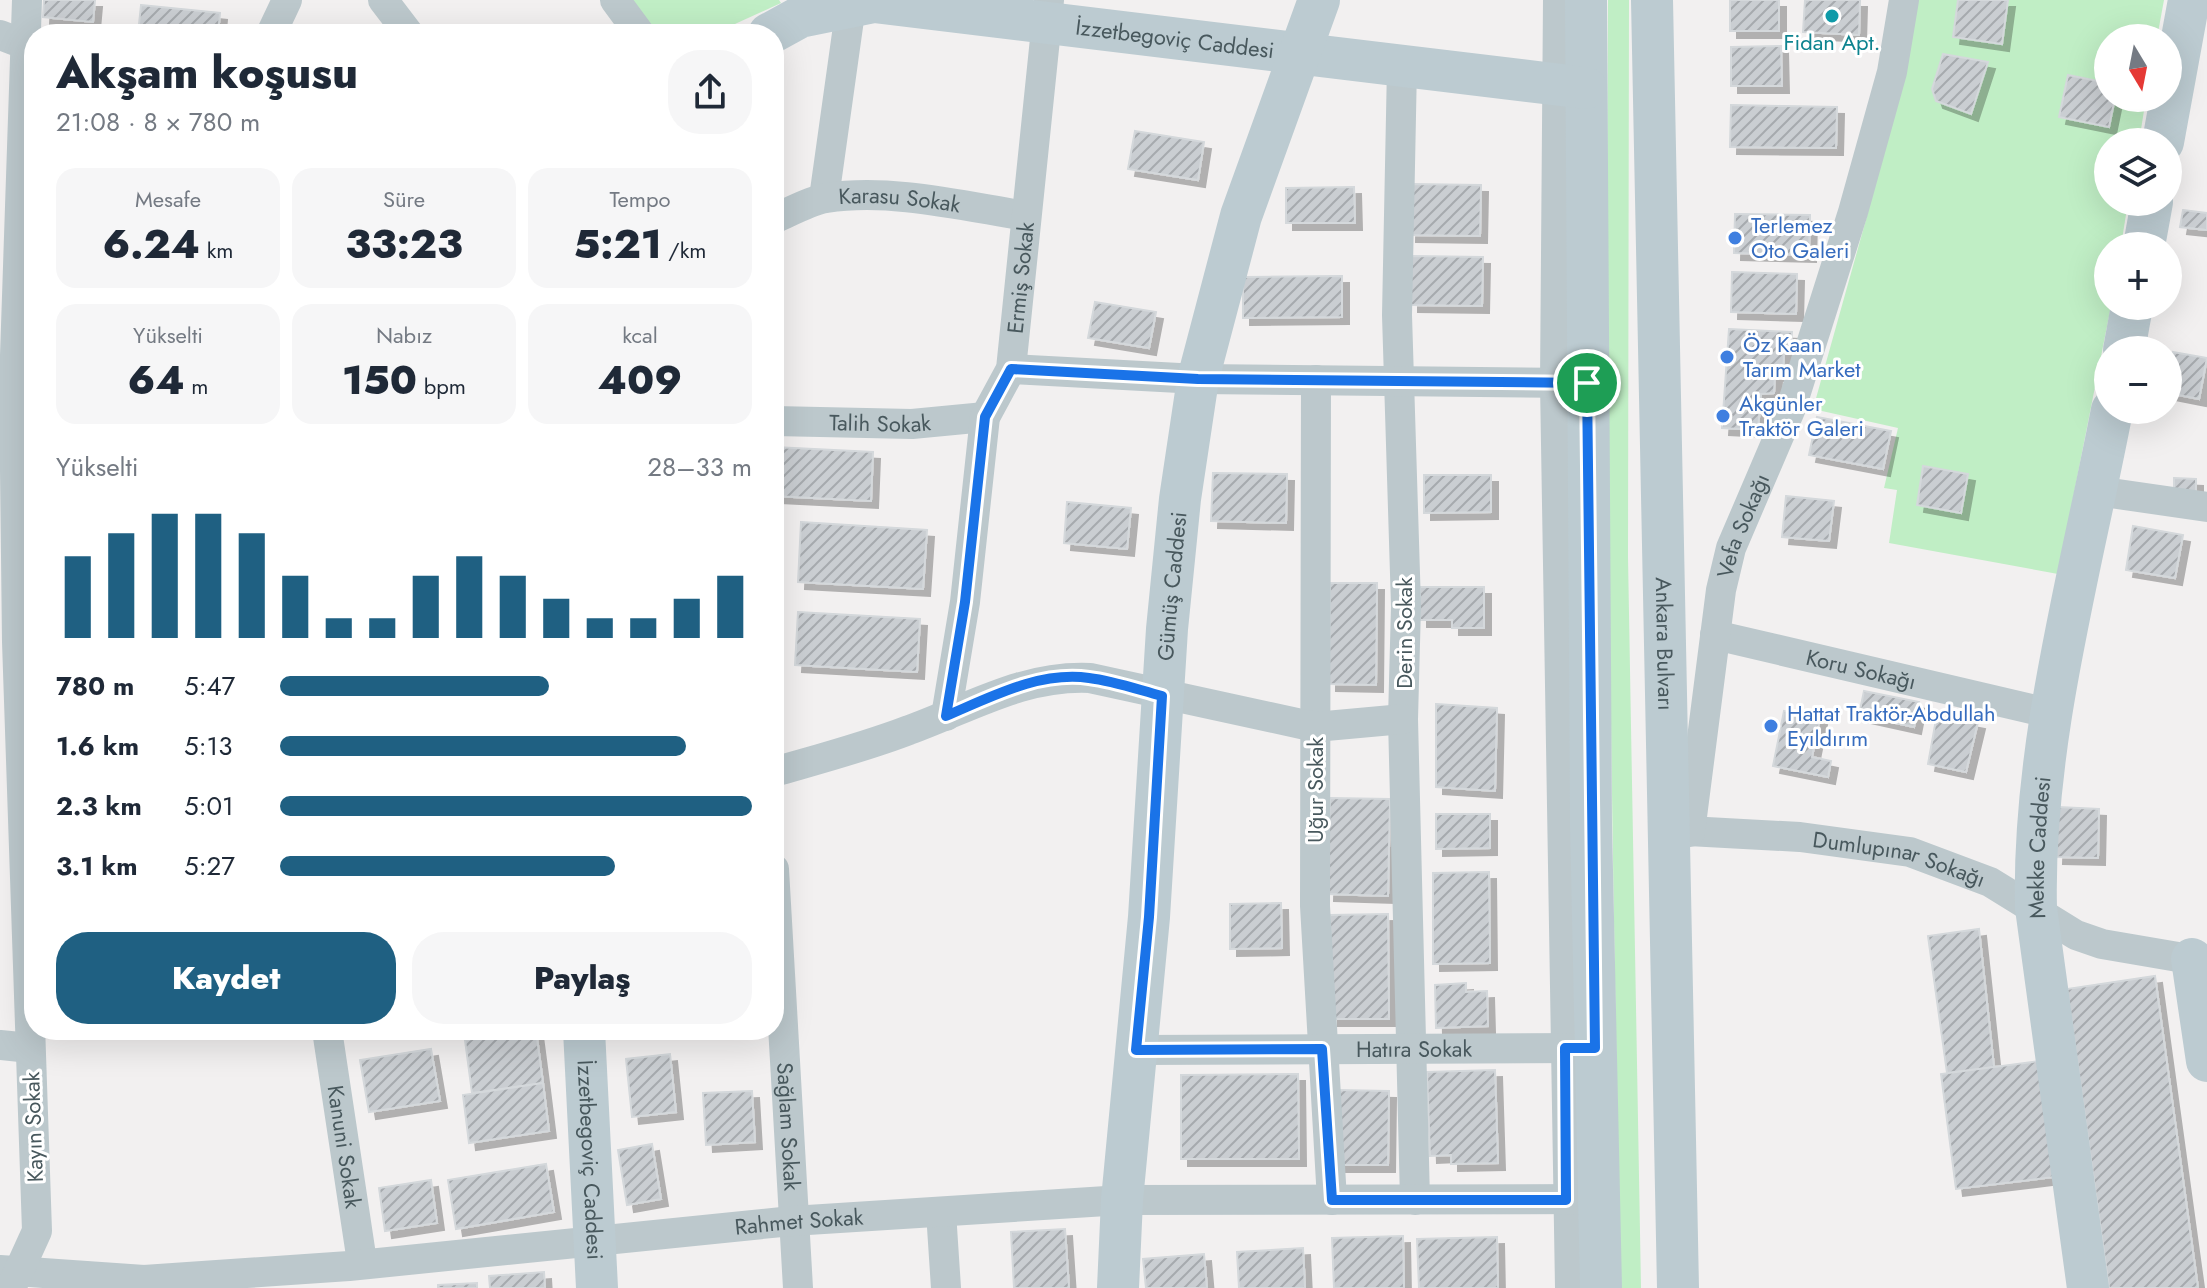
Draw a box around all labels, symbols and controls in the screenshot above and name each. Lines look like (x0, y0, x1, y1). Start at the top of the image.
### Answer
marker: Fidan Apt. (1823, 7, 1841, 25)
street label: İzzetbegoviç Caddesi (1074, 10, 1276, 66)
north arrow (2094, 24, 2182, 112)
map controls (2094, 24, 2182, 424)
place label: Fidan Apt. (1784, 26, 1880, 58)
text: Akşam koşusu (56, 41, 358, 105)
button: share (668, 50, 752, 134)
text: 21:08 · 8 × 780 m (56, 103, 260, 141)
button: layers (2094, 128, 2182, 216)
street label: Karasu Sokak (837, 179, 963, 220)
text: Mesafe (135, 183, 201, 215)
text: Süre (383, 183, 425, 215)
text: Tempo (609, 183, 671, 215)
place label: Terlemez Oto Galeri (1751, 209, 1850, 266)
text: 6.24 (102, 215, 200, 273)
text: 33:23 (345, 215, 463, 273)
text: 5:21 (573, 215, 662, 273)
street label: Ermiş Sokak (999, 220, 1042, 335)
marker: Terlemez Oto Galeri (1726, 229, 1744, 247)
button: + (2094, 232, 2182, 320)
text: km (200, 234, 234, 266)
text: /km (662, 234, 707, 266)
text: Yükselti (133, 319, 203, 351)
text: Nabız (376, 319, 432, 351)
text: kcal (622, 319, 658, 351)
place label: Öz Kaan Tarım Market (1743, 328, 1861, 385)
button: − (2094, 336, 2182, 424)
marker: Öz Kaan Tarım Market (1718, 348, 1736, 366)
pin (1553, 349, 1621, 417)
text: 64 (128, 351, 185, 409)
text: 150 (342, 351, 417, 409)
text: 409 (598, 351, 682, 409)
icon: arrive (1565, 361, 1609, 405)
text: m (185, 370, 208, 402)
text: bpm (417, 370, 466, 402)
place label: Akgünler Traktör Galeri (1739, 387, 1864, 444)
street label: Talih Sokak (829, 406, 933, 440)
marker: Akgünler Traktör Galeri (1714, 407, 1732, 425)
text: Yükselti (56, 448, 139, 486)
text: 28–33 m (647, 448, 752, 486)
street label: Vefa Sokağı (1708, 468, 1777, 581)
street label: Gümüş Caddesi (1149, 510, 1195, 662)
street label: Derin Sokak (1388, 577, 1420, 689)
street label: Ankara Bulvarı (1648, 577, 1682, 711)
street label: Koru Sokağı (1803, 641, 1919, 697)
text: 780 m (56, 667, 134, 705)
text: 5:47 (184, 667, 235, 705)
place label: Hattat Traktör-Abdullah Eyıldırım (1787, 697, 1995, 754)
marker: Hattat Traktör-Abdullah Eyıldırım (1762, 717, 1780, 735)
text: 1.6 km (56, 727, 139, 765)
text: 5:13 (184, 727, 232, 765)
street label: Uğur Sokak (1299, 737, 1331, 843)
street label: Mekke Caddesi (2019, 775, 2059, 921)
text: 2.3 km (56, 787, 142, 825)
text: 5:01 (184, 787, 234, 825)
street label: Dumlupınar Sokağı (1811, 823, 1990, 895)
text: 3.1 km (56, 847, 137, 885)
text: 5:27 (184, 847, 235, 885)
button: Kaydet (56, 932, 396, 1024)
button: Paylaş (412, 932, 752, 1024)
street label: Hatıra Sokak (1356, 1033, 1472, 1065)
street label: İzzetbegoviç Caddesi (570, 1059, 612, 1261)
street label: Sağlam Sokak (769, 1061, 808, 1192)
street label: Kayın Sokak (15, 1071, 51, 1183)
street label: Kanuni Sokak (320, 1083, 370, 1211)
street label: Rahmet Sokak (733, 1200, 865, 1243)

